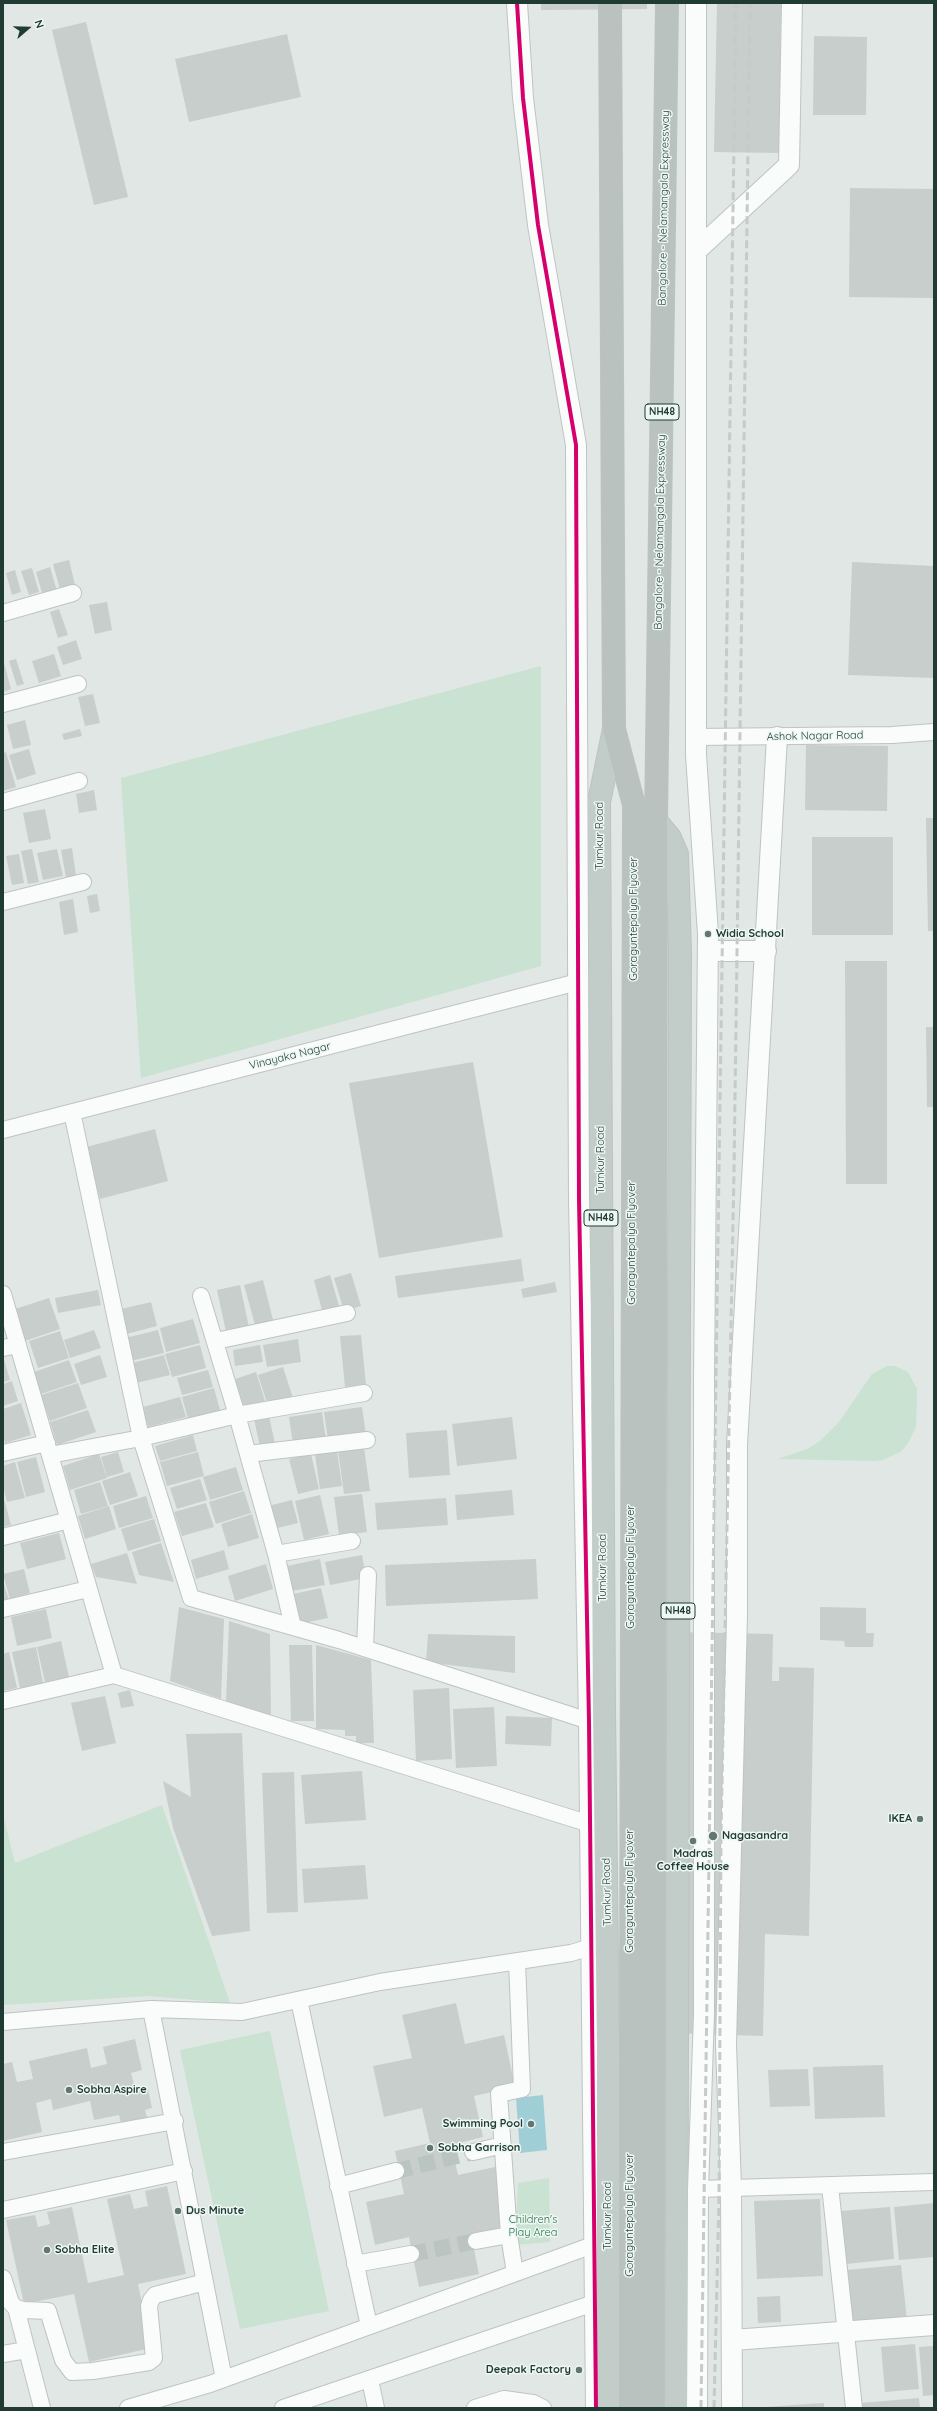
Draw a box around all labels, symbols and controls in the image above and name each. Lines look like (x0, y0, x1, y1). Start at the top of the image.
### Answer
north arrow (8, 8, 48, 48)
text: N (31, 18, 47, 30)
street label: Bangalore - Nelamangala Expressway (656, 110, 672, 306)
road number: NH48 (645, 404, 679, 420)
street label: Bangalore - Nelamangala Expressway (652, 434, 668, 630)
street label: Ashok Nagar Road (767, 729, 863, 743)
street label: Tumkur Road (593, 802, 607, 870)
street label: Goraguntepalya Flyover (627, 857, 641, 981)
place label: Widia School (716, 927, 784, 941)
marker: Widia School (703, 929, 713, 939)
street label: Vinayaka Nagar (248, 1039, 332, 1073)
street label: Tumkur Road (594, 1126, 608, 1194)
street label: Goraguntepalya Flyover (625, 1181, 639, 1305)
road number: NH48 (584, 1210, 618, 1226)
street label: Goraguntepalya Flyover (624, 1505, 638, 1629)
street label: Tumkur Road (596, 1534, 610, 1602)
road number: NH48 (661, 1603, 695, 1619)
place label: IKEA (888, 1812, 912, 1826)
marker: IKEA (915, 1814, 925, 1824)
street label: Goraguntepalya Flyover (623, 1829, 637, 1953)
place label: Nagasandra (722, 1829, 788, 1843)
marker: Nagasandra (707, 1830, 719, 1842)
marker: Madras Coffee House (688, 1836, 698, 1846)
place label: Madras Coffee House (657, 1847, 729, 1873)
street label: Tumkur Road (600, 1858, 614, 1926)
place label: Sobha Aspire (77, 2083, 147, 2097)
marker: Sobha Aspire (64, 2085, 74, 2095)
place label: Swimming Pool (443, 2117, 523, 2131)
marker: Swimming Pool (526, 2119, 536, 2129)
place label: Sobha Garrison (438, 2141, 520, 2155)
marker: Sobha Garrison (425, 2143, 435, 2153)
street label: Goraguntepalya Flyover (623, 2153, 637, 2277)
street label: Tumkur Road (601, 2182, 615, 2250)
place label: Dus Minute (186, 2204, 244, 2218)
marker: Dus Minute (173, 2206, 183, 2216)
park label: Children's Play Area (508, 2213, 558, 2239)
place label: Sobha Elite (55, 2243, 115, 2257)
marker: Sobha Elite (42, 2245, 52, 2255)
place label: Deepak Factory (486, 2363, 571, 2377)
marker: Deepak Factory (574, 2365, 584, 2375)

